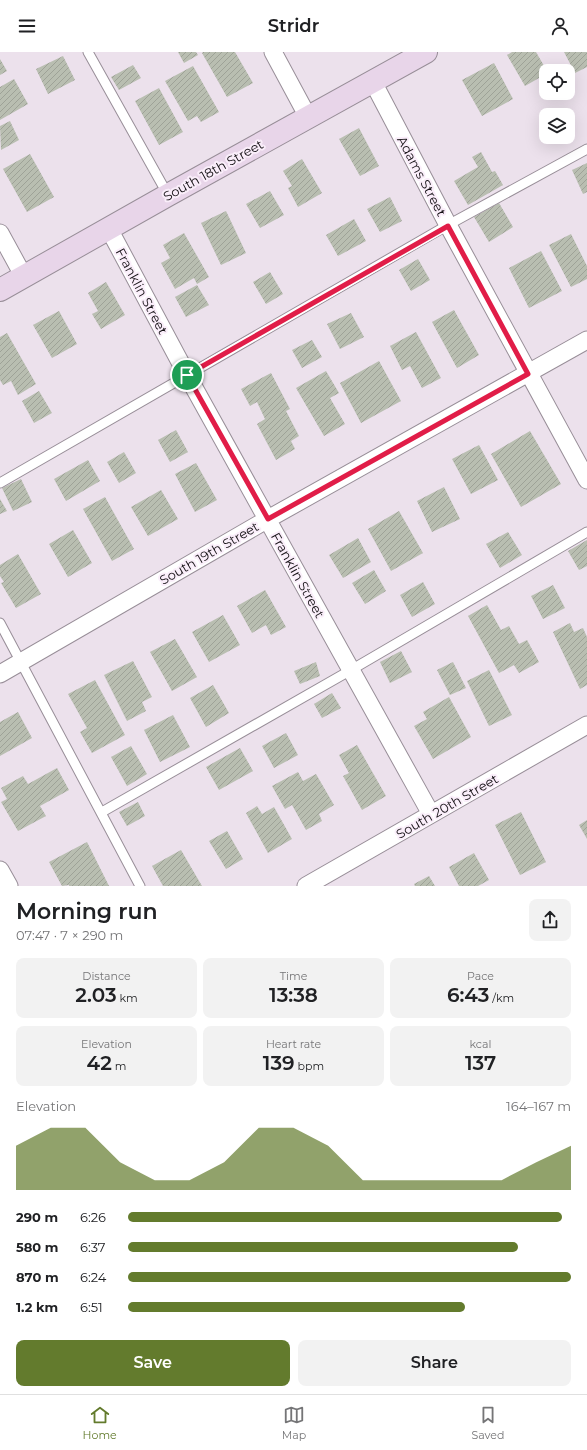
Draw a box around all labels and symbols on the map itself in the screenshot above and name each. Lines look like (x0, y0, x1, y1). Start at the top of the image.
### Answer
street label: Adams Street (394, 133, 450, 219)
street label: South 18th Street (160, 136, 266, 204)
street label: Franklin Street (113, 245, 171, 337)
pin (170, 358, 204, 392)
street label: South 19th Street (157, 518, 261, 588)
street label: Franklin Street (268, 529, 328, 621)
street label: South 20th Street (393, 770, 501, 842)

